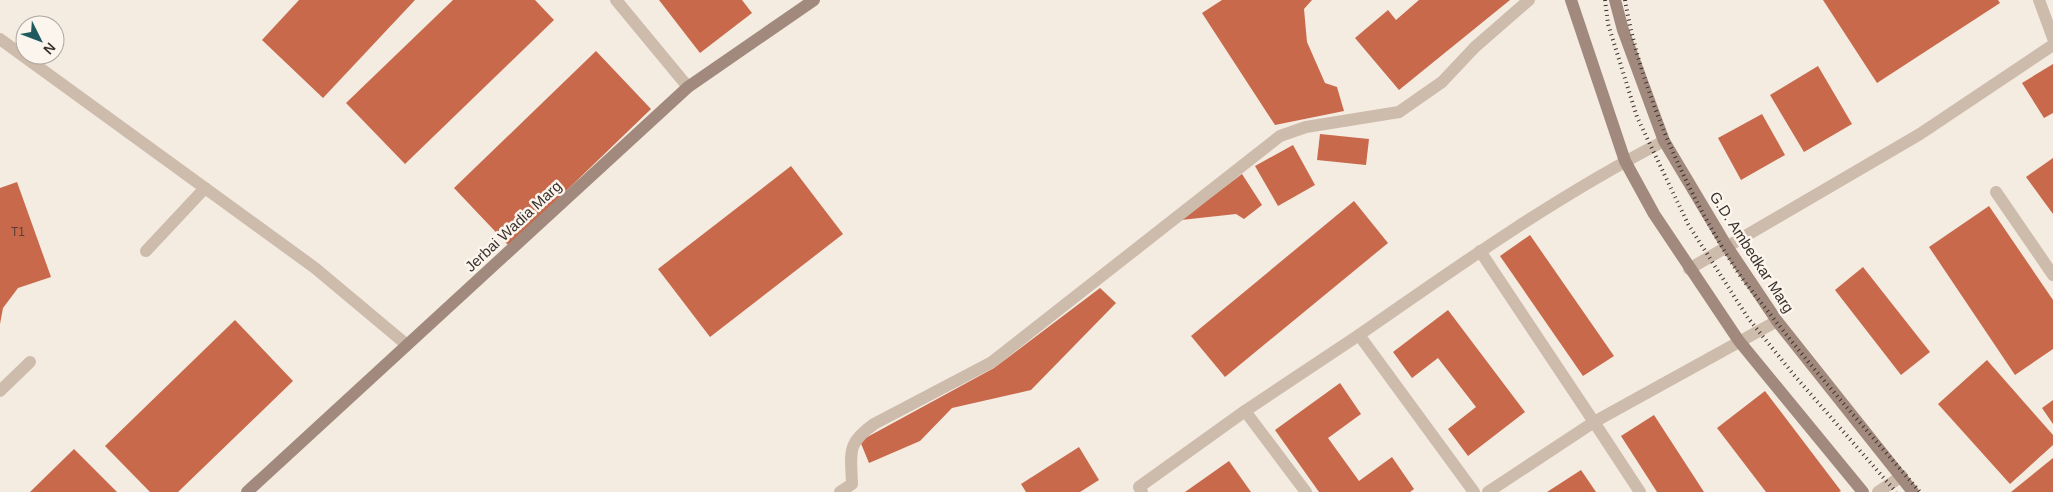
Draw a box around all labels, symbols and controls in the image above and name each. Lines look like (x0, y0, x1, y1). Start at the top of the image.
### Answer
north arrow (15, 15, 65, 65)
text: N (40, 40, 59, 58)
street label: Jerbai Wadia Marg (461, 177, 565, 275)
street label: G.D. Ambedkar Marg (1707, 188, 1797, 316)
house number: T1 (11, 225, 25, 239)

